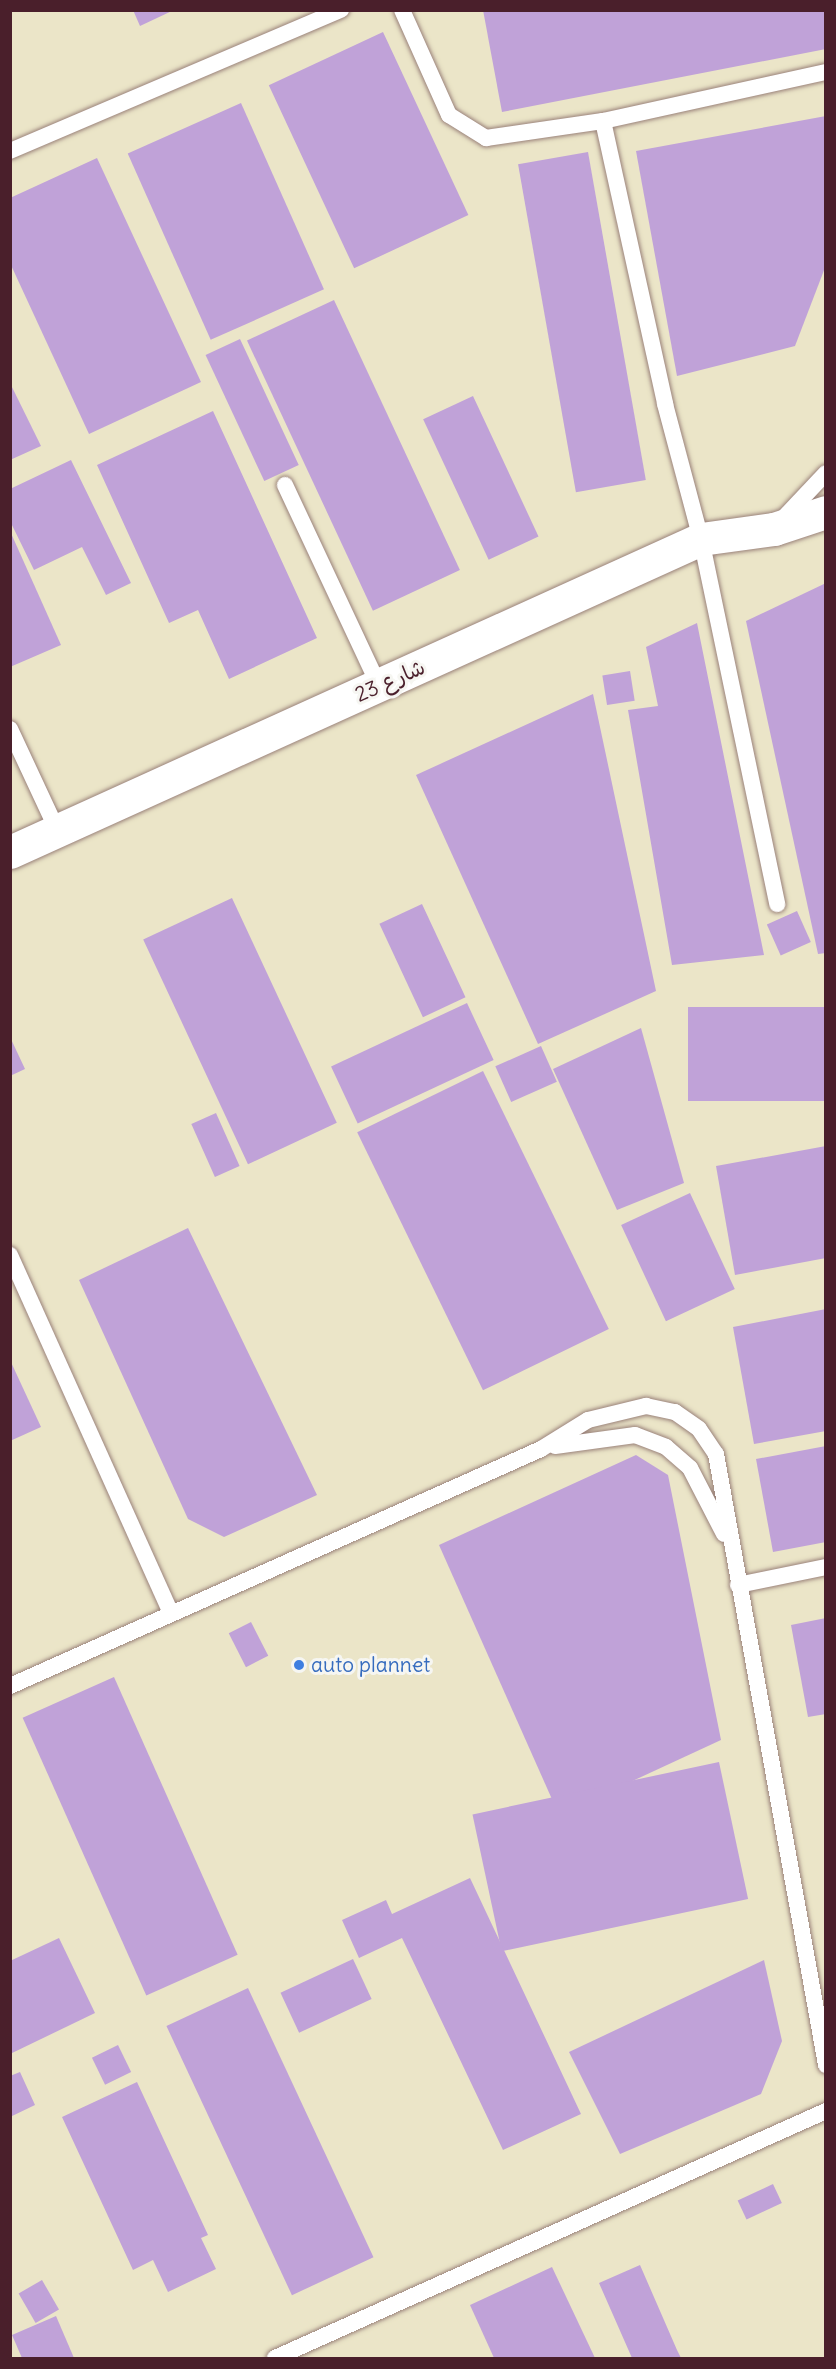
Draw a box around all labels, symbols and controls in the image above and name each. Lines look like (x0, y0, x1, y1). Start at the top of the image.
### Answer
street label: شارع 23 (351, 654, 429, 708)
place label: auto plannet (311, 1652, 430, 1678)
marker: auto plannet (292, 1658, 306, 1672)

